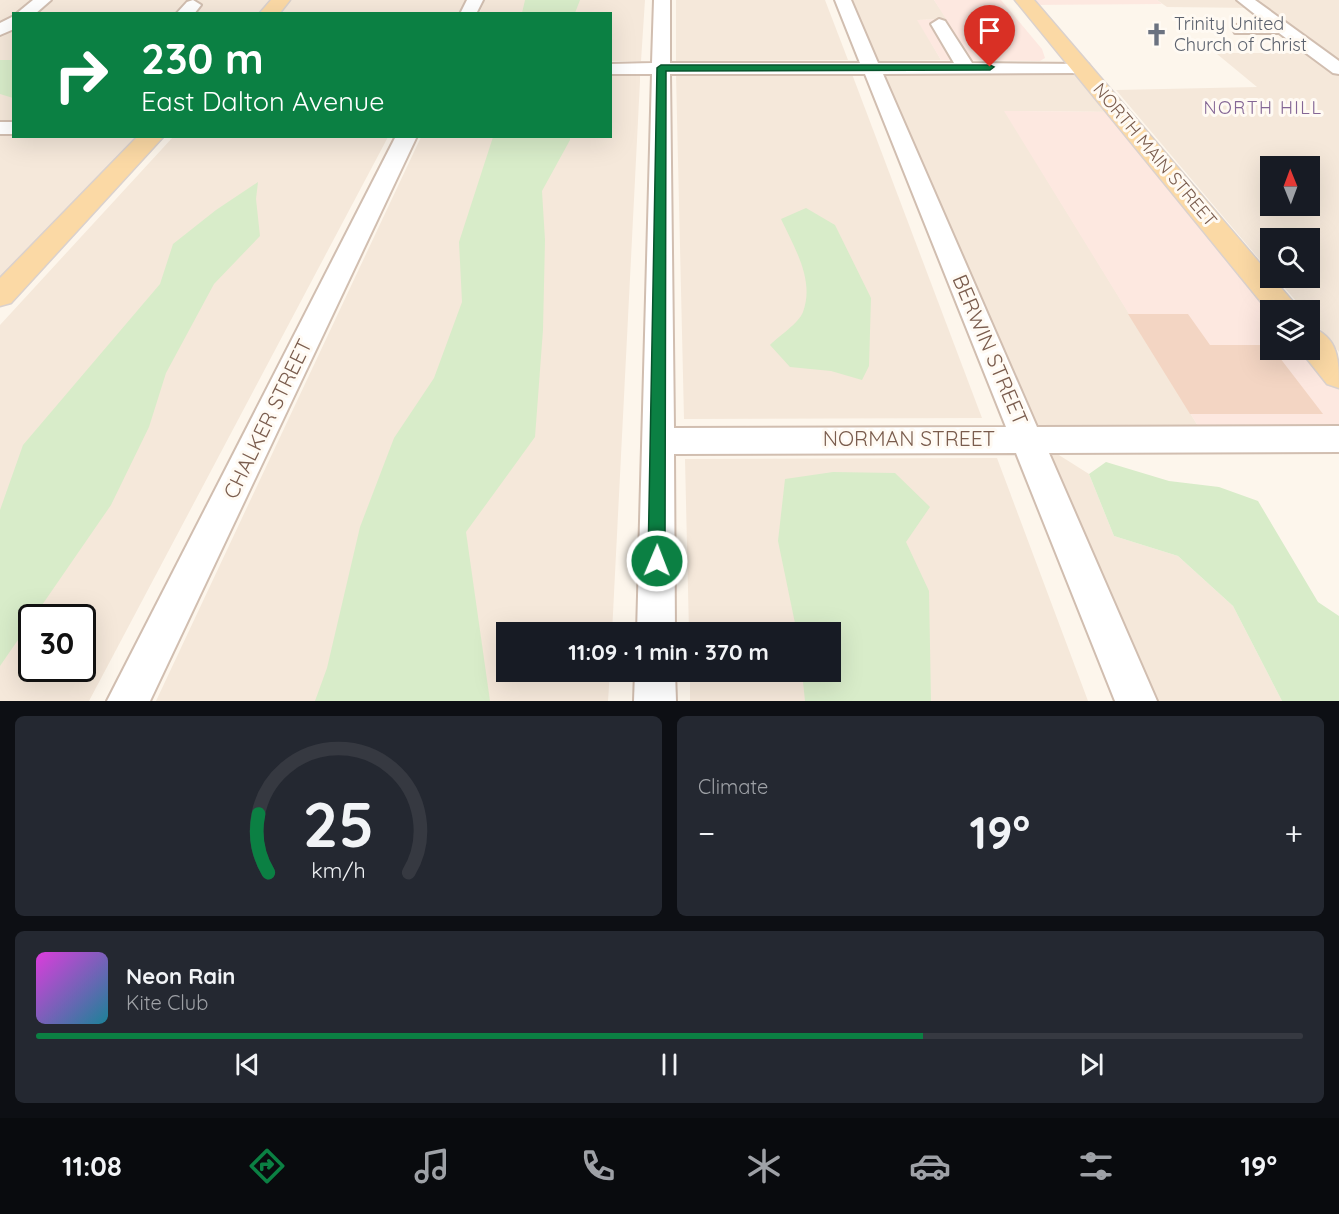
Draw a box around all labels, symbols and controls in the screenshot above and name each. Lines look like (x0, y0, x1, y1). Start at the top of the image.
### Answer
pin (964, 5, 1015, 67)
place label: Trinity United Church of Christ (1174, 12, 1307, 56)
icon: arrive (973, 14, 1006, 47)
church icon: Trinity United Church of Christ (1143, 21, 1169, 47)
text: 230 m (141, 32, 264, 85)
icon: right (42, 36, 120, 114)
street label: NORTH MAIN STREET (1088, 78, 1222, 231)
text: East Dalton Avenue (141, 84, 384, 118)
district label: NORTH HILL (1203, 96, 1323, 119)
north arrow (1260, 156, 1320, 216)
map controls (1260, 156, 1320, 360)
button: search (1260, 228, 1320, 288)
street label: BERWIN STREET (947, 270, 1034, 429)
button: layers (1260, 300, 1320, 360)
street label: CHALKER STREET (217, 334, 317, 503)
street label: NORMAN STREET (823, 425, 995, 451)
position arrow (625, 529, 689, 593)
speed limit sign: 30 (18, 604, 96, 682)
text: 11:09 · 1 min · 370 m (568, 638, 769, 666)
text: Climate (698, 774, 768, 799)
text: 25 (303, 785, 374, 863)
text: 19° (969, 804, 1030, 860)
text: − (698, 812, 715, 853)
text: + (1284, 812, 1303, 853)
text: km/h (311, 857, 366, 883)
text: Neon Rain (126, 962, 235, 990)
text: Kite Club (126, 990, 208, 1015)
icon: previous (231, 1048, 264, 1081)
icon: pause (653, 1048, 686, 1081)
icon: next (1075, 1048, 1108, 1081)
icon: directions (246, 1145, 288, 1187)
icon: music (411, 1145, 453, 1187)
icon: phone (577, 1145, 619, 1187)
icon: climate (743, 1145, 785, 1187)
icon: car (909, 1145, 951, 1187)
icon: filters (1075, 1145, 1117, 1187)
text: 11:08 (62, 1149, 122, 1183)
text: 19° (1241, 1149, 1277, 1183)

